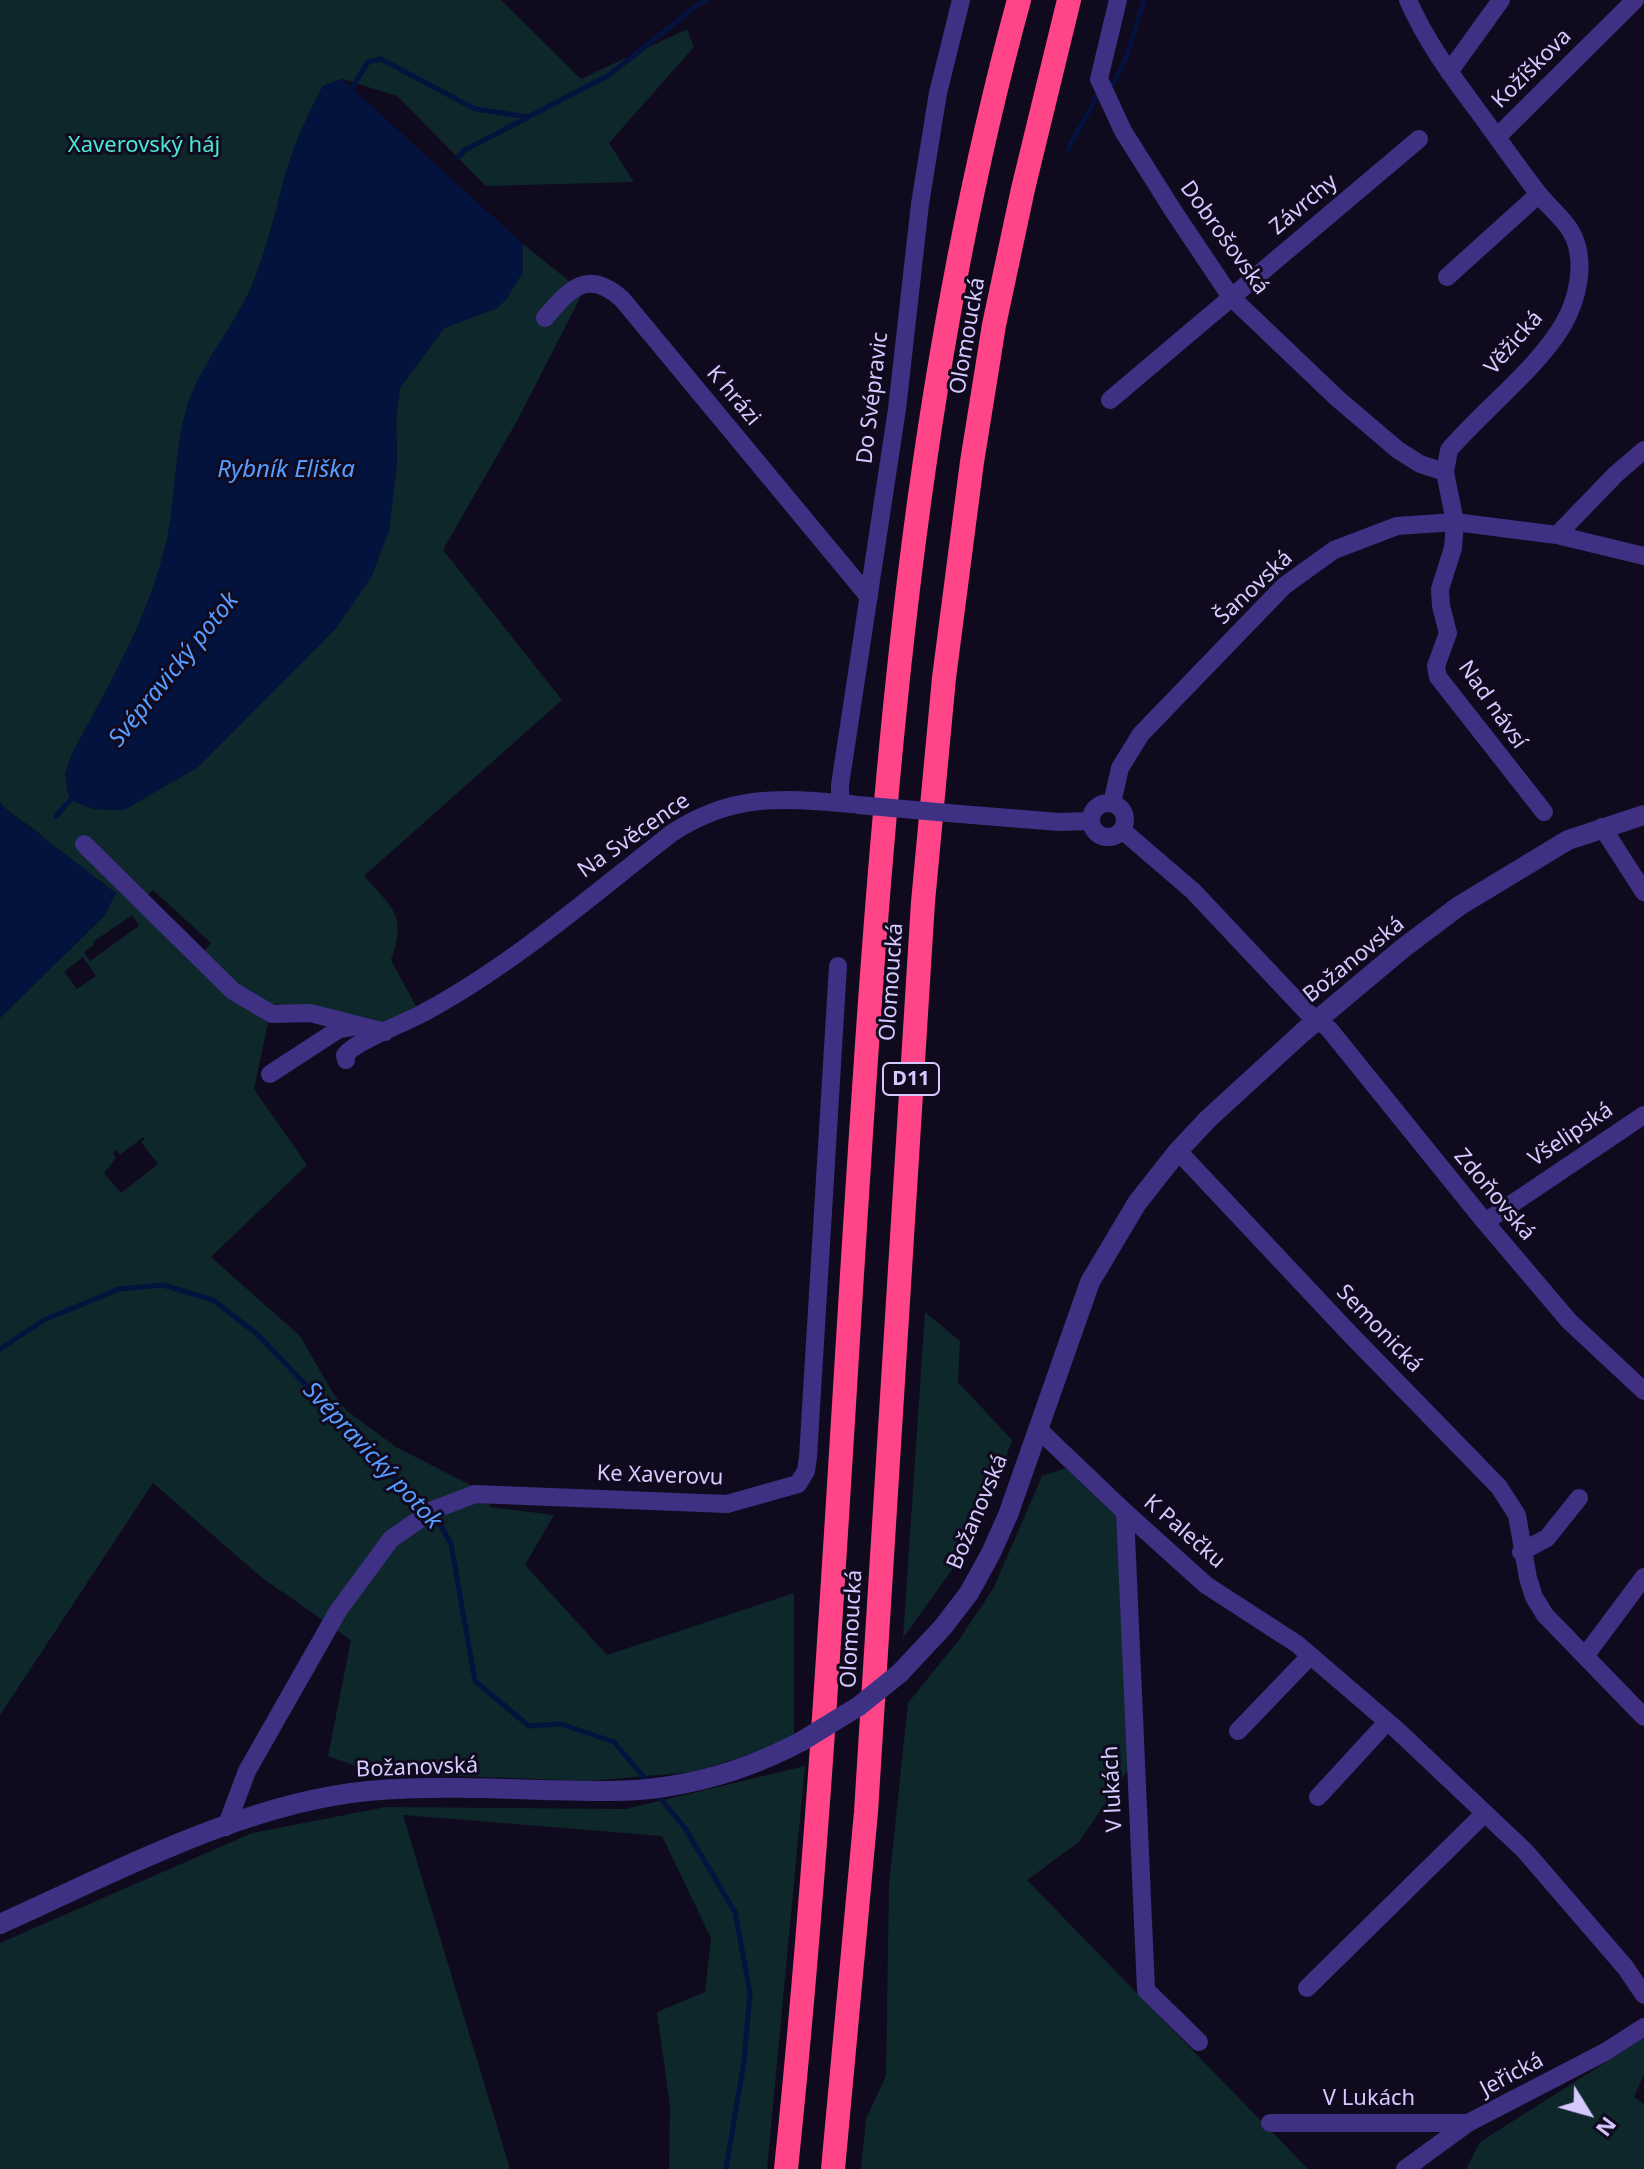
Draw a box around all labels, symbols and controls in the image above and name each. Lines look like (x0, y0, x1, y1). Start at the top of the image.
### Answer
street label: Kožíškova (1487, 24, 1577, 114)
park label: Xaverovský háj (68, 133, 220, 159)
street label: Závrchy (1265, 169, 1343, 241)
street label: Dobrošovská (1174, 176, 1274, 300)
street label: Olomoucká (945, 275, 991, 397)
street label: Věžická (1479, 306, 1549, 380)
street label: Do Svépravic (852, 331, 894, 465)
street label: K hrázi (700, 361, 766, 431)
water label: Rybník Eliška (217, 456, 355, 484)
street label: Šanovská (1210, 545, 1298, 631)
water label: Svépravický potok (103, 587, 245, 753)
street label: Nad návsí (1452, 656, 1532, 754)
street label: Na Svěcence (573, 788, 695, 884)
street label: Božanovská (1298, 911, 1410, 1009)
street label: Olomoucká (875, 922, 909, 1042)
road number: D11 (883, 1063, 939, 1095)
street label: Všelipská (1524, 1097, 1618, 1173)
street label: Zdoňovská (1448, 1144, 1540, 1246)
street label: Semonická (1331, 1279, 1427, 1379)
water label: Svépravický potok (297, 1377, 447, 1535)
street label: Božanovská (942, 1451, 1014, 1573)
street label: Ke Xaverovu (596, 1461, 724, 1491)
street label: K Palečku (1138, 1490, 1230, 1574)
street label: Olomoucká (836, 1569, 868, 1689)
street label: V lukách (1098, 1745, 1128, 1833)
street label: Božanovská (355, 1753, 479, 1783)
street label: Jeřická (1476, 2047, 1548, 2103)
north arrow (1548, 2073, 1628, 2153)
street label: V Lukách (1323, 2086, 1415, 2112)
text: N (1590, 2111, 1625, 2144)

